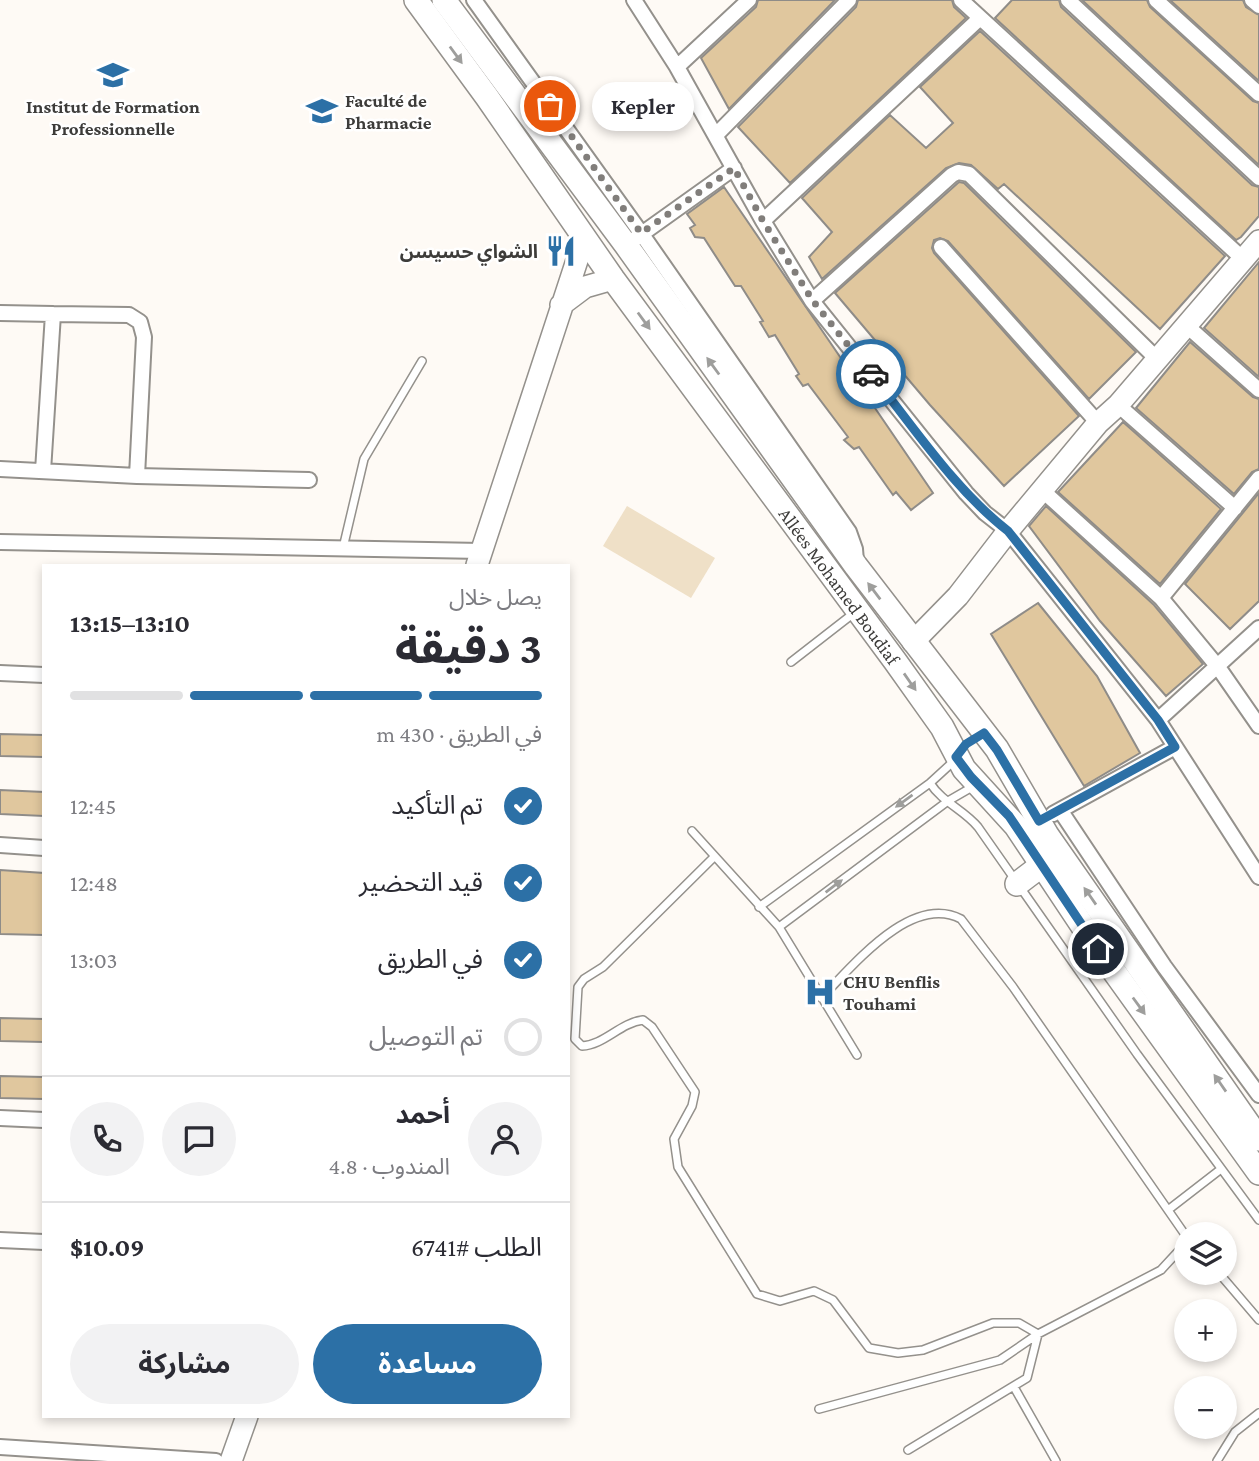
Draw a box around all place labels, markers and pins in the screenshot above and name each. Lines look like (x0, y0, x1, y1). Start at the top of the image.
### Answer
school or university icon: Institut de Formation Professionnelle (96, 58, 130, 92)
pin (520, 76, 580, 136)
callout: Kepler (592, 82, 694, 130)
place label: Faculté de Pharmacie (345, 90, 432, 133)
school or university icon: Faculté de Pharmacie (305, 94, 339, 128)
place label: Institut de Formation Professionnelle (26, 96, 200, 139)
restaurant icon: الشواي حسيسن (544, 234, 578, 268)
place label: الشواي حسيسن (400, 241, 538, 266)
pin (1068, 919, 1128, 979)
place label: CHU Benflis Touhami (843, 971, 940, 1014)
hospital icon: CHU Benflis Touhami (803, 975, 837, 1009)

